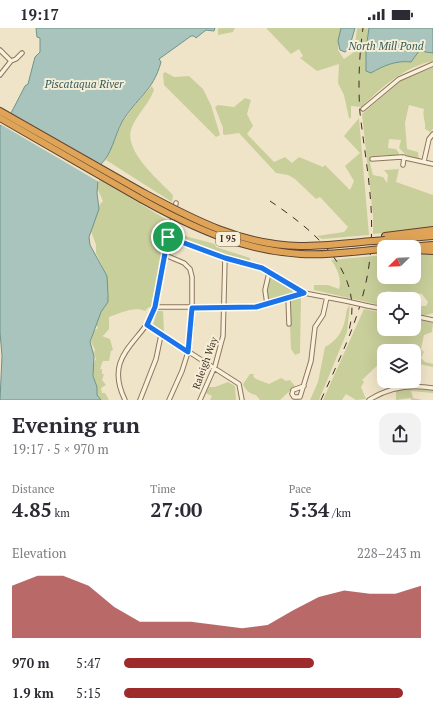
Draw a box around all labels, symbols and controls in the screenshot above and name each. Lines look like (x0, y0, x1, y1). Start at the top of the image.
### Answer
text: 19:17 (20, 4, 59, 24)
water label: North Mill Pond (347, 39, 424, 53)
water label: Piscataqua River (44, 77, 124, 91)
pin (151, 220, 185, 254)
icon: arrive (157, 226, 179, 248)
road number: I 95 (216, 232, 240, 246)
north arrow (377, 240, 421, 284)
map controls (377, 240, 421, 388)
button: locate (377, 292, 421, 336)
street label: Raleigh Way (190, 334, 221, 391)
button: layers (377, 344, 421, 388)
text: Evening run (12, 410, 140, 439)
button: share (379, 413, 421, 455)
text: 19:17 · 5 × 970 m (12, 440, 109, 458)
text: Distance (12, 482, 55, 496)
text: Time (150, 482, 175, 496)
text: Pace (289, 482, 311, 496)
text: 4.85 (12, 496, 52, 523)
text: 27:00 (150, 496, 202, 523)
text: 5:34 (289, 496, 329, 523)
text: km (52, 506, 70, 520)
text: /km (329, 506, 351, 520)
text: Elevation (12, 544, 67, 562)
text: 228–243 m (357, 544, 421, 562)
text: 970 m (12, 654, 50, 672)
text: 5:47 (76, 654, 101, 672)
text: 1.9 km (12, 684, 54, 702)
text: 5:15 (76, 684, 101, 702)

